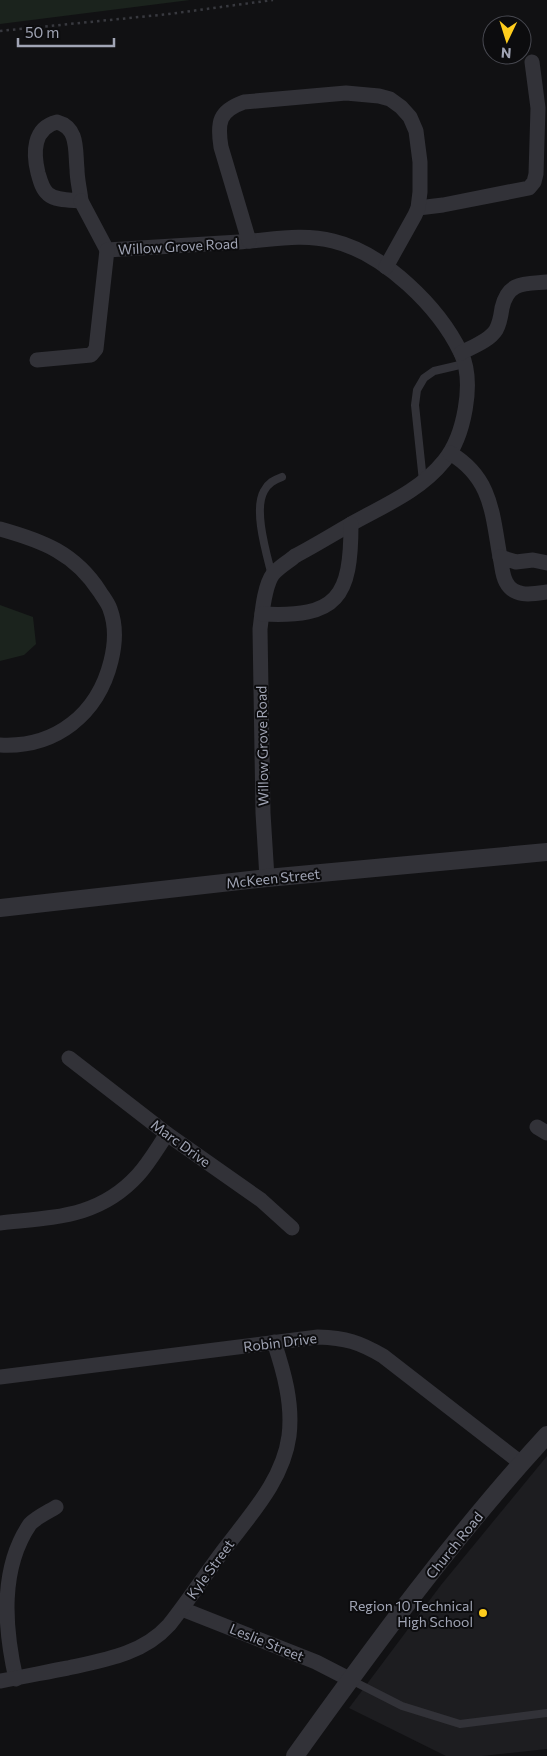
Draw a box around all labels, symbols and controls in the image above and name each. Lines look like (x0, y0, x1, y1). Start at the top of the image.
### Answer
scale bar (18, 15, 114, 47)
north arrow (482, 15, 532, 65)
text: 50 m (25, 23, 59, 41)
text: N (500, 45, 512, 62)
street label: Willow Grove Road (117, 234, 239, 258)
street label: Willow Grove Road (252, 686, 272, 806)
street label: McKeen Street (225, 865, 321, 891)
street label: Marc Drive (148, 1116, 214, 1170)
street label: Robin Drive (242, 1329, 318, 1355)
street label: Church Road (422, 1508, 486, 1582)
street label: Kyle Street (183, 1536, 237, 1602)
place label: Region 10 Technical High School (349, 1597, 473, 1630)
marker: Region 10 Technical High School (477, 1607, 489, 1619)
street label: Leslie Street (227, 1619, 307, 1665)

